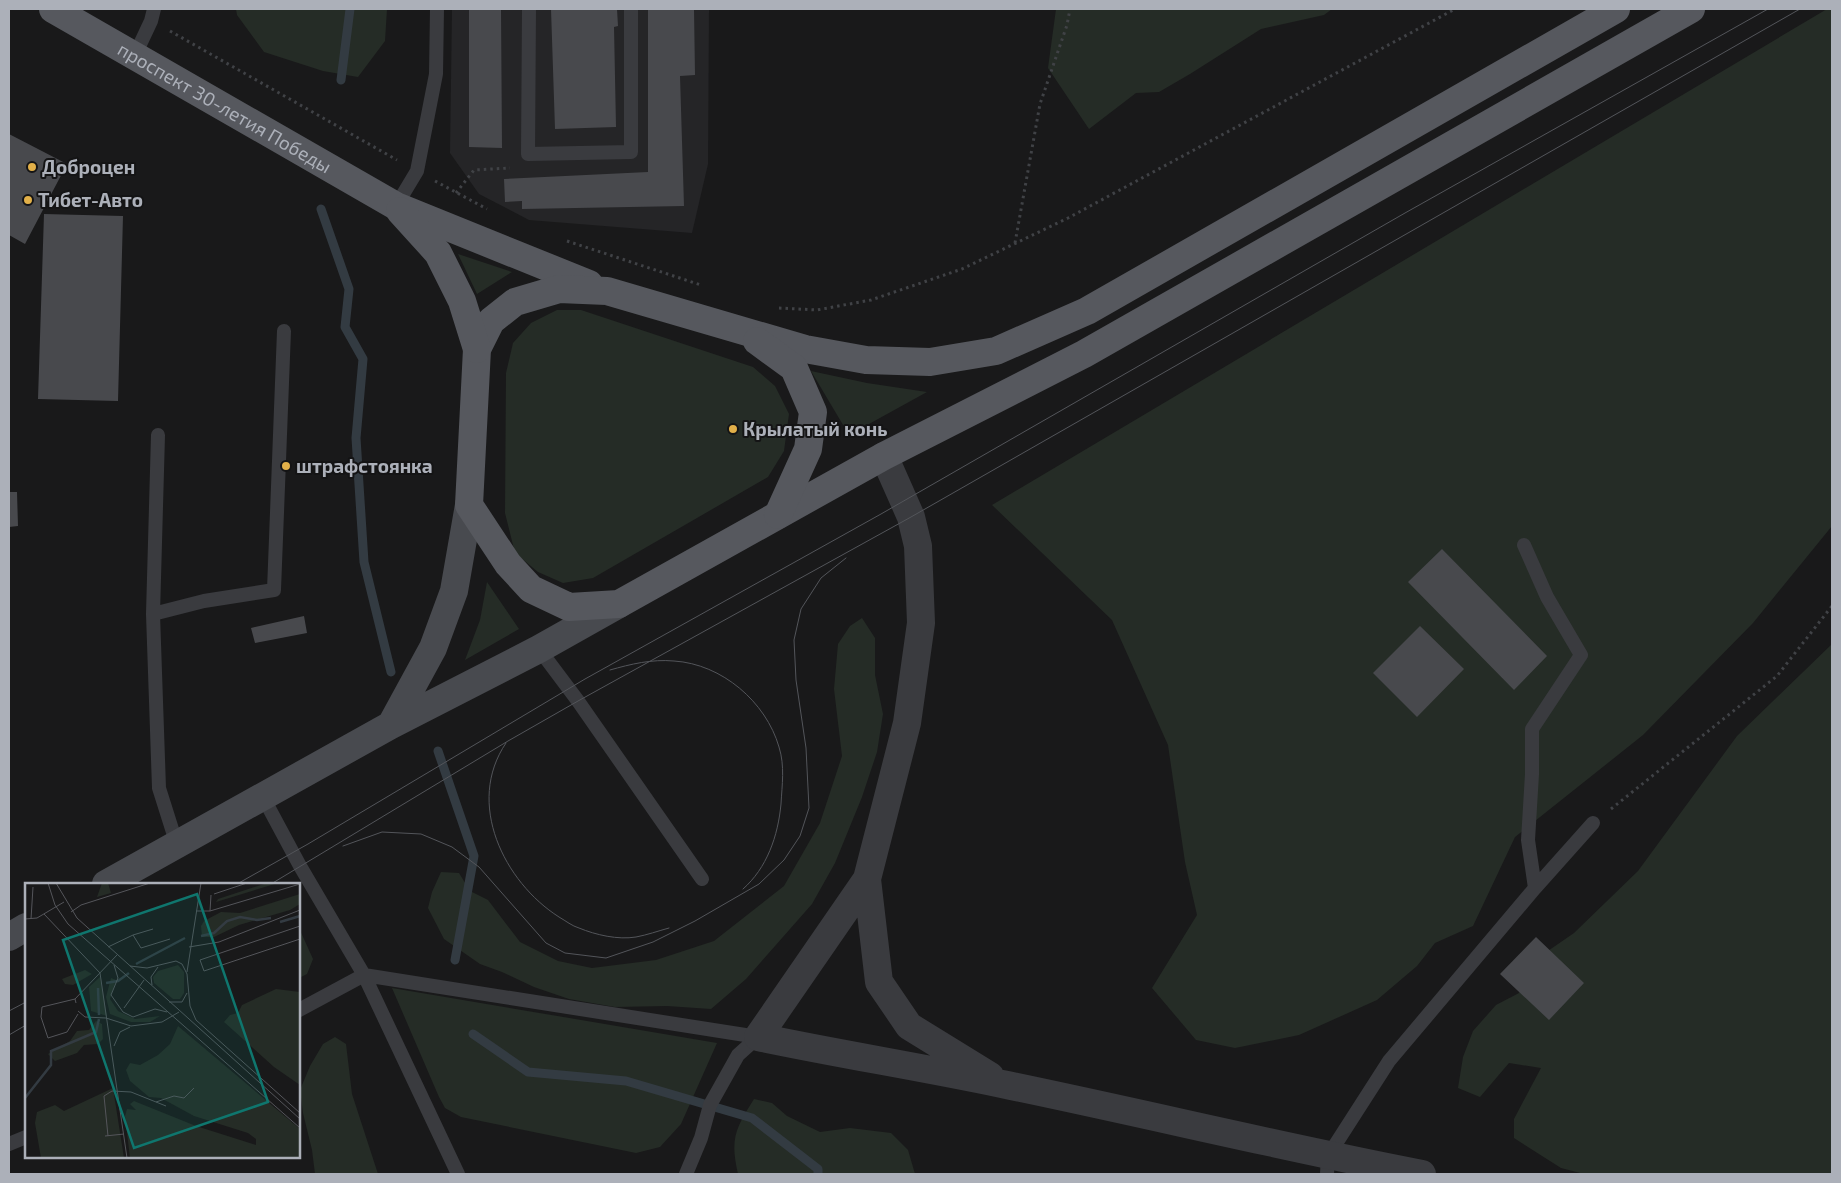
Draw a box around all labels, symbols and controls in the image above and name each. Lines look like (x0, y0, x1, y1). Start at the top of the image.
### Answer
street label: проспект 30-летия Победы (114, 37, 336, 178)
place label: Доброцен (42, 155, 135, 178)
marker: Доброцен (26, 161, 38, 173)
place label: Тибет-Авто (38, 188, 143, 211)
marker: Тибет-Авто (22, 194, 34, 206)
place label: Крылатый конь (743, 417, 888, 440)
marker: Крылатый конь (727, 423, 739, 435)
place label: штрафстоянка (296, 454, 433, 477)
marker: штрафстоянка (280, 460, 292, 472)
inset map (25, 883, 300, 1158)

